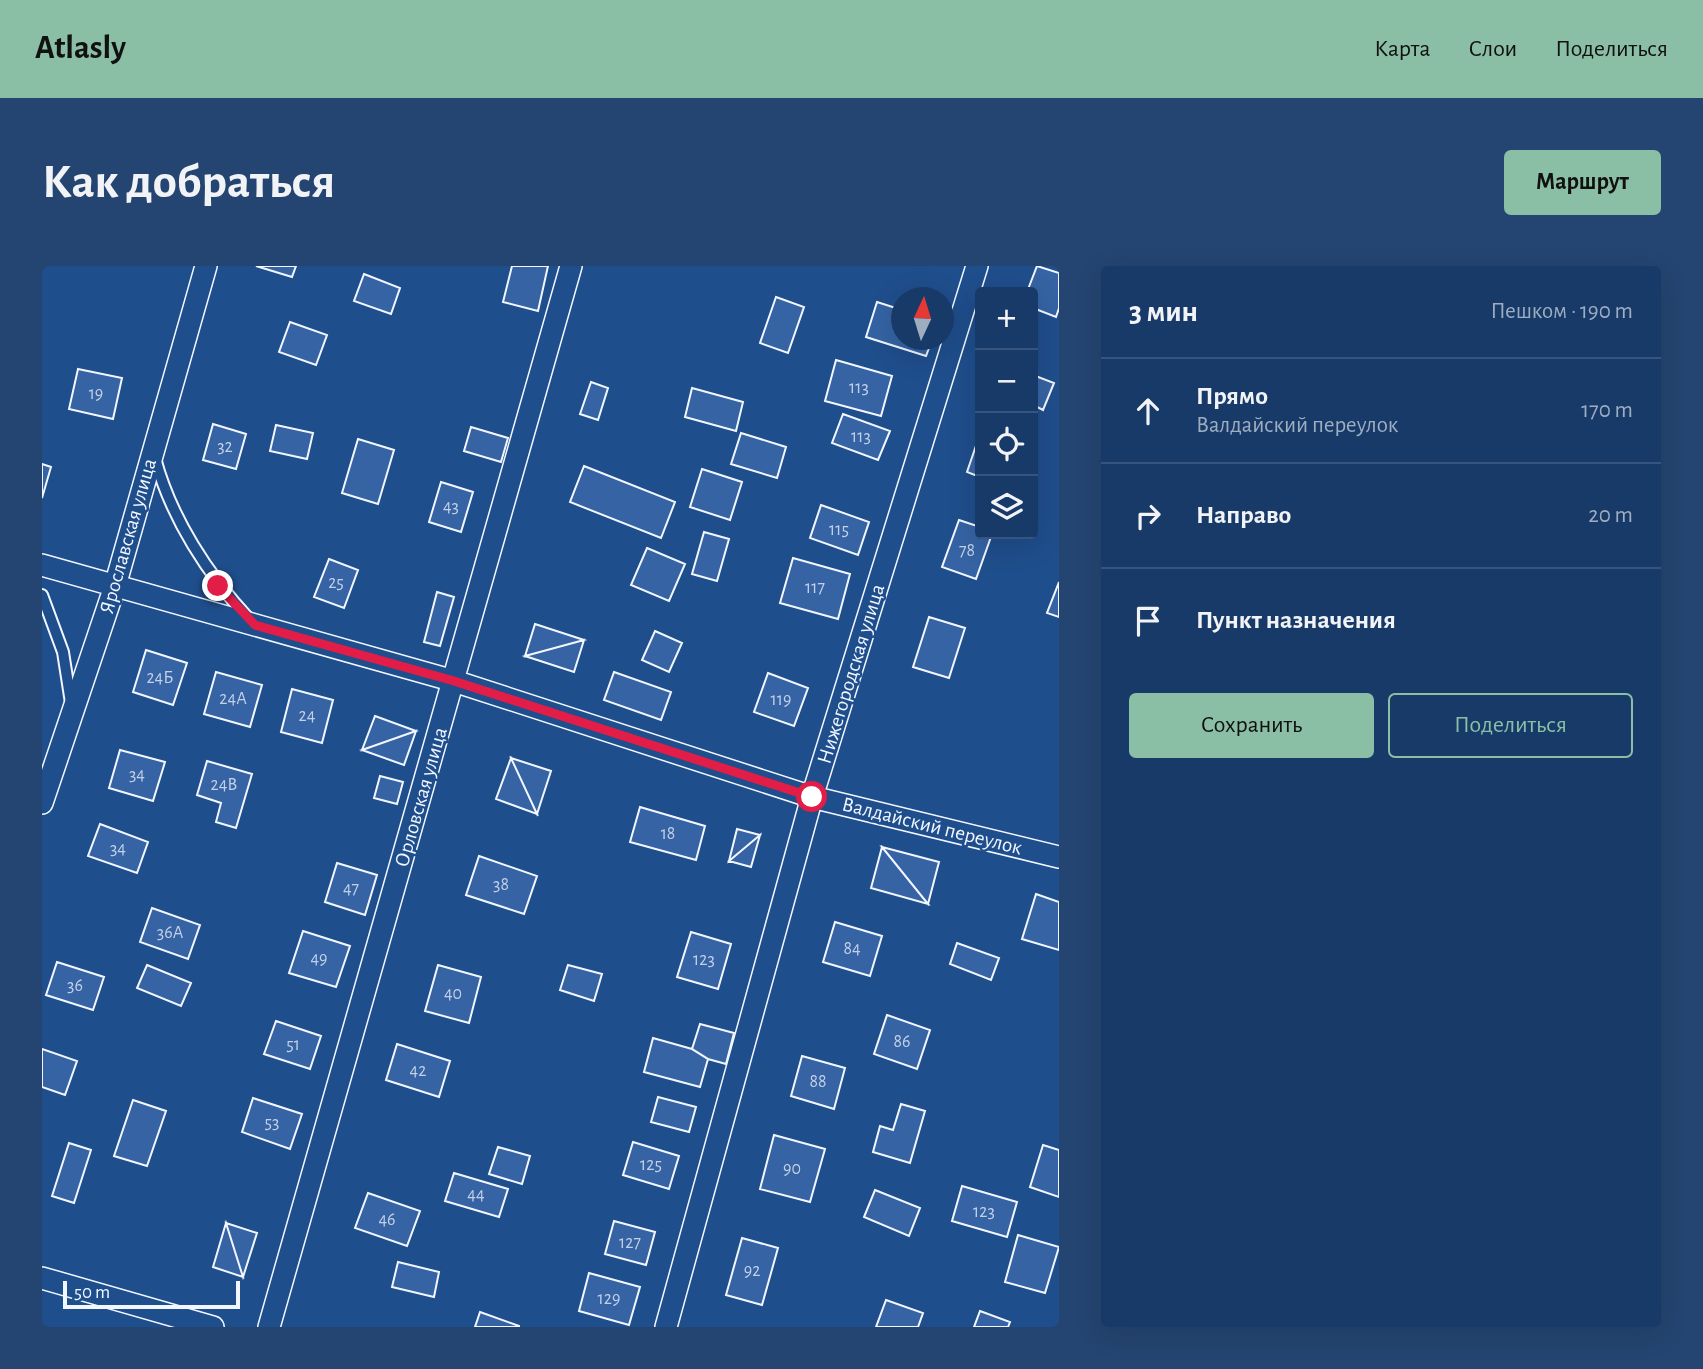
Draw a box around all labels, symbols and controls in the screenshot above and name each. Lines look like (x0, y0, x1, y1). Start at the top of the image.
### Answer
text: Atlasly (35, 32, 126, 65)
text: Карта (1374, 37, 1430, 61)
text: Слои (1468, 37, 1517, 61)
text: Поделиться (1555, 37, 1668, 61)
button: Маршрут (1504, 150, 1661, 215)
text: Как добраться (42, 158, 335, 207)
north arrow (891, 287, 954, 350)
map controls (975, 287, 1038, 539)
button: + (975, 287, 1038, 350)
text: 3 мин (1129, 297, 1198, 327)
text: Пешком · 190 m (1490, 300, 1633, 323)
button: − (975, 350, 1038, 413)
house number: 113 (849, 379, 869, 397)
text: Прямо (1196, 383, 1268, 409)
house number: 19 (89, 385, 103, 403)
icon: ahead (1129, 392, 1167, 430)
text: 170 m (1581, 399, 1633, 422)
button: locate (975, 413, 1038, 476)
text: Валдайский переулок (1196, 414, 1398, 437)
house number: 113 (851, 428, 871, 446)
house number: 32 (217, 438, 233, 456)
street label: Ярославская улица (96, 456, 160, 616)
button: layers (975, 476, 1038, 539)
icon: right (1129, 497, 1167, 535)
house number: 43 (443, 498, 459, 516)
text: Направо (1196, 502, 1291, 528)
text: 20 m (1588, 504, 1633, 527)
house number: 115 (829, 521, 849, 539)
house number: 78 (959, 542, 975, 560)
route end (202, 570, 233, 601)
house number: 25 (328, 574, 344, 592)
house number: 117 (805, 579, 825, 597)
street label: Нижегородская улица (814, 581, 889, 767)
icon: arrive (1129, 602, 1167, 640)
text: Пункт назначения (1196, 607, 1396, 633)
house number: 24Б (146, 669, 174, 687)
house number: 24А (219, 690, 247, 708)
house number: 119 (771, 691, 791, 709)
button: Сохранить (1129, 693, 1374, 758)
button: Поделиться (1388, 693, 1633, 758)
house number: 24 (299, 707, 316, 725)
street label: Орловская улица (391, 724, 451, 869)
house number: 34 (129, 766, 145, 784)
house number: 24В (210, 776, 238, 794)
route start (796, 781, 827, 812)
street label: Валдайский переулок (840, 793, 1024, 859)
house number: 18 (661, 825, 675, 843)
house number: 34 (110, 840, 126, 858)
house number: 38 (493, 876, 509, 894)
house number: 47 (343, 880, 359, 898)
house number: 36А (157, 924, 184, 942)
house number: 84 (843, 940, 861, 958)
house number: 49 (310, 950, 328, 968)
house number: 123 (693, 951, 715, 969)
house number: 36 (67, 977, 83, 995)
house number: 40 (444, 985, 462, 1003)
house number: 86 (894, 1033, 911, 1051)
house number: 51 (286, 1036, 300, 1054)
house number: 42 (410, 1062, 426, 1080)
house number: 88 (809, 1073, 827, 1091)
house number: 53 (265, 1114, 279, 1132)
house number: 125 (640, 1156, 662, 1174)
house number: 90 (783, 1160, 801, 1178)
house number: 44 (467, 1186, 485, 1204)
house number: 123 (973, 1203, 995, 1221)
house number: 46 (378, 1211, 396, 1229)
house number: 127 (619, 1234, 641, 1252)
house number: 92 (744, 1262, 760, 1280)
scale bar (63, 1278, 240, 1310)
text: 50 m (74, 1283, 110, 1302)
house number: 129 (598, 1290, 620, 1308)

